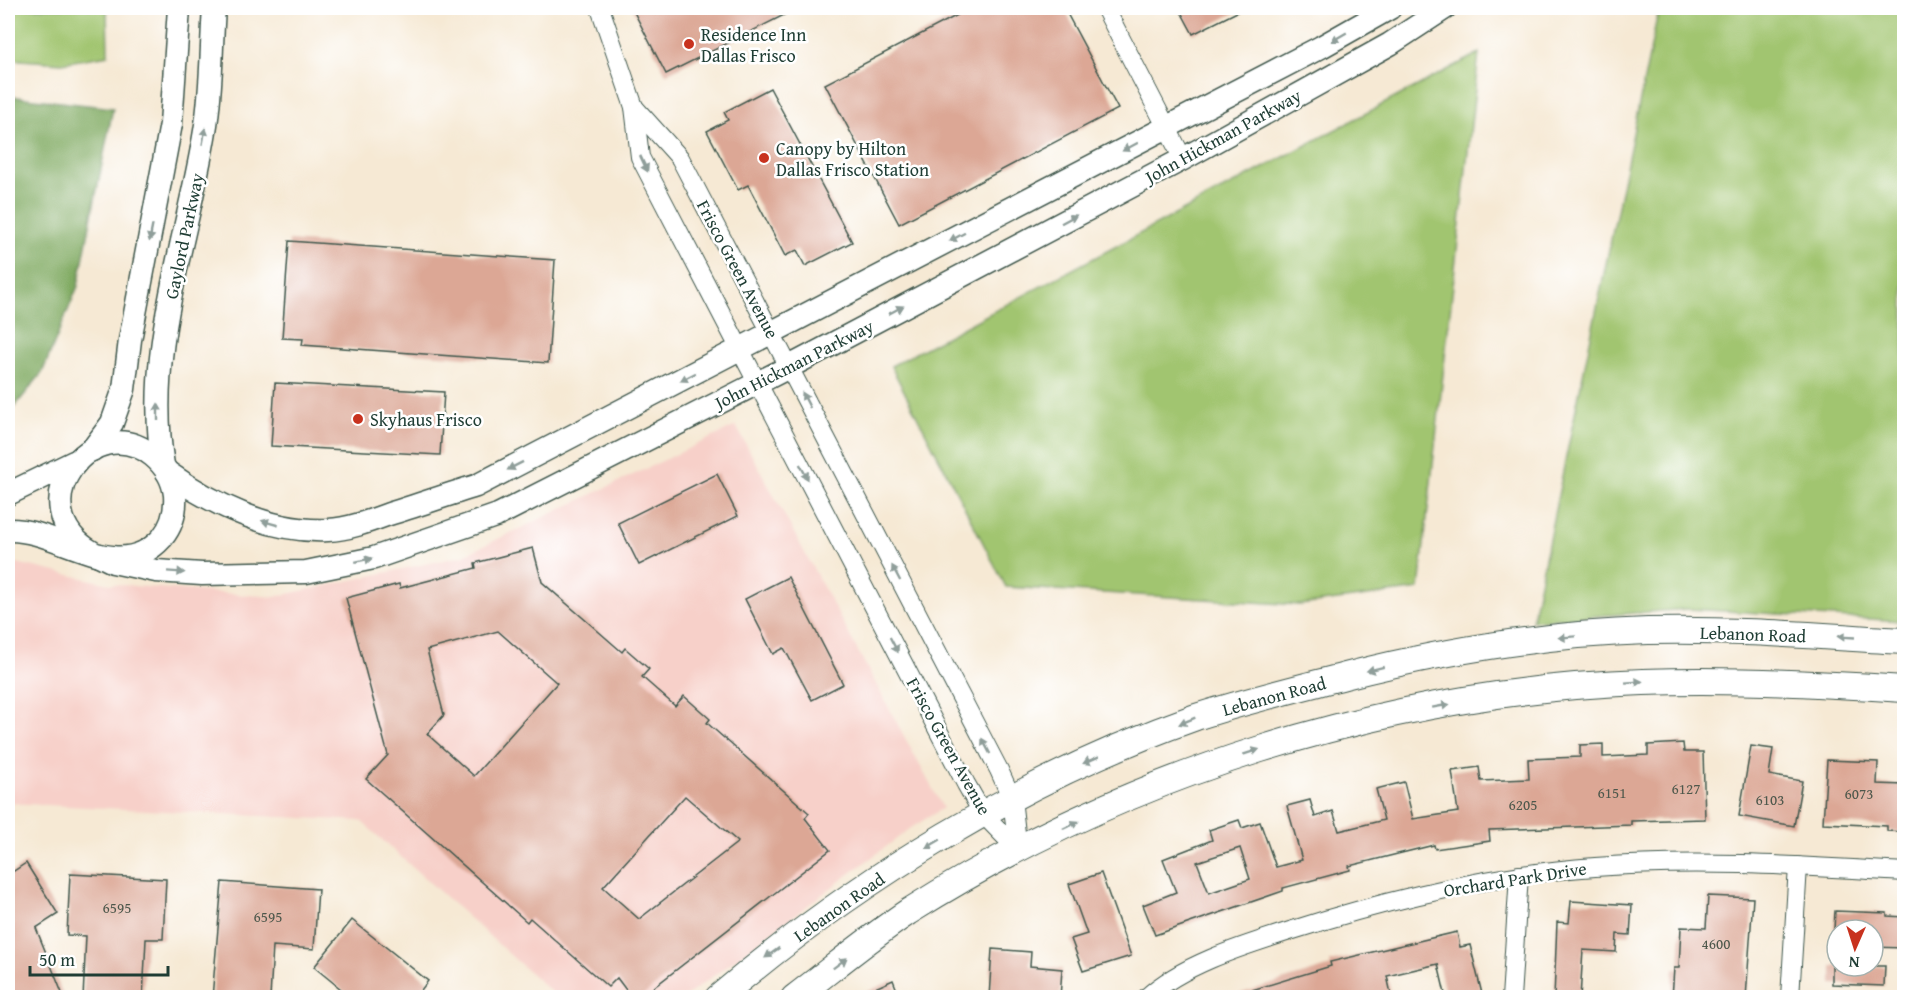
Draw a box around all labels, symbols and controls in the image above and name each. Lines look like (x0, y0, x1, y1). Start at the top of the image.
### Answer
place label: Residence Inn Dallas Frisco (701, 21, 806, 69)
one-way arrow (1331, 31, 1347, 42)
marker: Residence Inn Dallas Frisco (682, 37, 696, 51)
street label: John Hickman Parkway (1138, 82, 1306, 191)
one-way arrow (200, 126, 209, 145)
place label: Canopy by Hilton Dallas Frisco Station (776, 135, 929, 183)
one-way arrow (1121, 142, 1138, 152)
marker: Canopy by Hilton Dallas Frisco Station (757, 151, 771, 165)
one-way arrow (640, 156, 649, 173)
street label: Gaylord Parkway (158, 171, 211, 301)
street label: Frisco Green Avenue (690, 195, 786, 343)
one-way arrow (1061, 214, 1078, 224)
one-way arrow (146, 223, 155, 242)
one-way arrow (948, 232, 965, 242)
one-way arrow (888, 305, 905, 315)
street label: John Hickman Parkway (708, 312, 878, 417)
one-way arrow (680, 372, 697, 382)
one-way arrow (801, 392, 811, 409)
one-way arrow (153, 402, 163, 421)
place label: Skyhaus Frisco (370, 406, 482, 433)
marker: Skyhaus Frisco (351, 412, 365, 426)
one-way arrow (506, 461, 523, 471)
one-way arrow (799, 464, 809, 481)
one-way arrow (261, 517, 279, 527)
one-way arrow (354, 555, 373, 564)
one-way arrow (891, 565, 901, 582)
one-way arrow (167, 567, 186, 577)
street label: Lebanon Road (1700, 619, 1807, 649)
one-way arrow (1558, 633, 1577, 642)
one-way arrow (1837, 633, 1856, 642)
one-way arrow (889, 637, 899, 654)
one-way arrow (1366, 664, 1384, 674)
street label: Lebanon Road (1219, 669, 1329, 723)
street label: Frisco Green Avenue (900, 672, 998, 820)
one-way arrow (1625, 678, 1644, 687)
one-way arrow (1431, 701, 1450, 710)
one-way arrow (1178, 716, 1196, 726)
one-way arrow (982, 738, 991, 755)
one-way arrow (1243, 747, 1261, 756)
one-way arrow (1082, 755, 1099, 764)
house number: 6127 (1672, 778, 1700, 799)
house number: 6151 (1598, 782, 1626, 803)
house number: 6073 (1845, 783, 1873, 804)
house number: 6103 (1756, 789, 1784, 810)
house number: 6205 (1509, 794, 1537, 815)
one-way arrow (1062, 820, 1079, 829)
one-way arrow (924, 839, 941, 849)
street label: Orchard Park Drive (1442, 854, 1588, 904)
street label: Lebanon Road (788, 865, 891, 948)
house number: 6595 (103, 897, 131, 918)
house number: 6595 (254, 906, 282, 927)
north arrow (1825, 918, 1885, 978)
house number: 4600 (1702, 933, 1730, 954)
scale bar (30, 939, 168, 977)
text: 50 m (39, 946, 75, 973)
one-way arrow (764, 947, 780, 959)
text: N (1848, 951, 1860, 975)
one-way arrow (832, 958, 847, 970)

